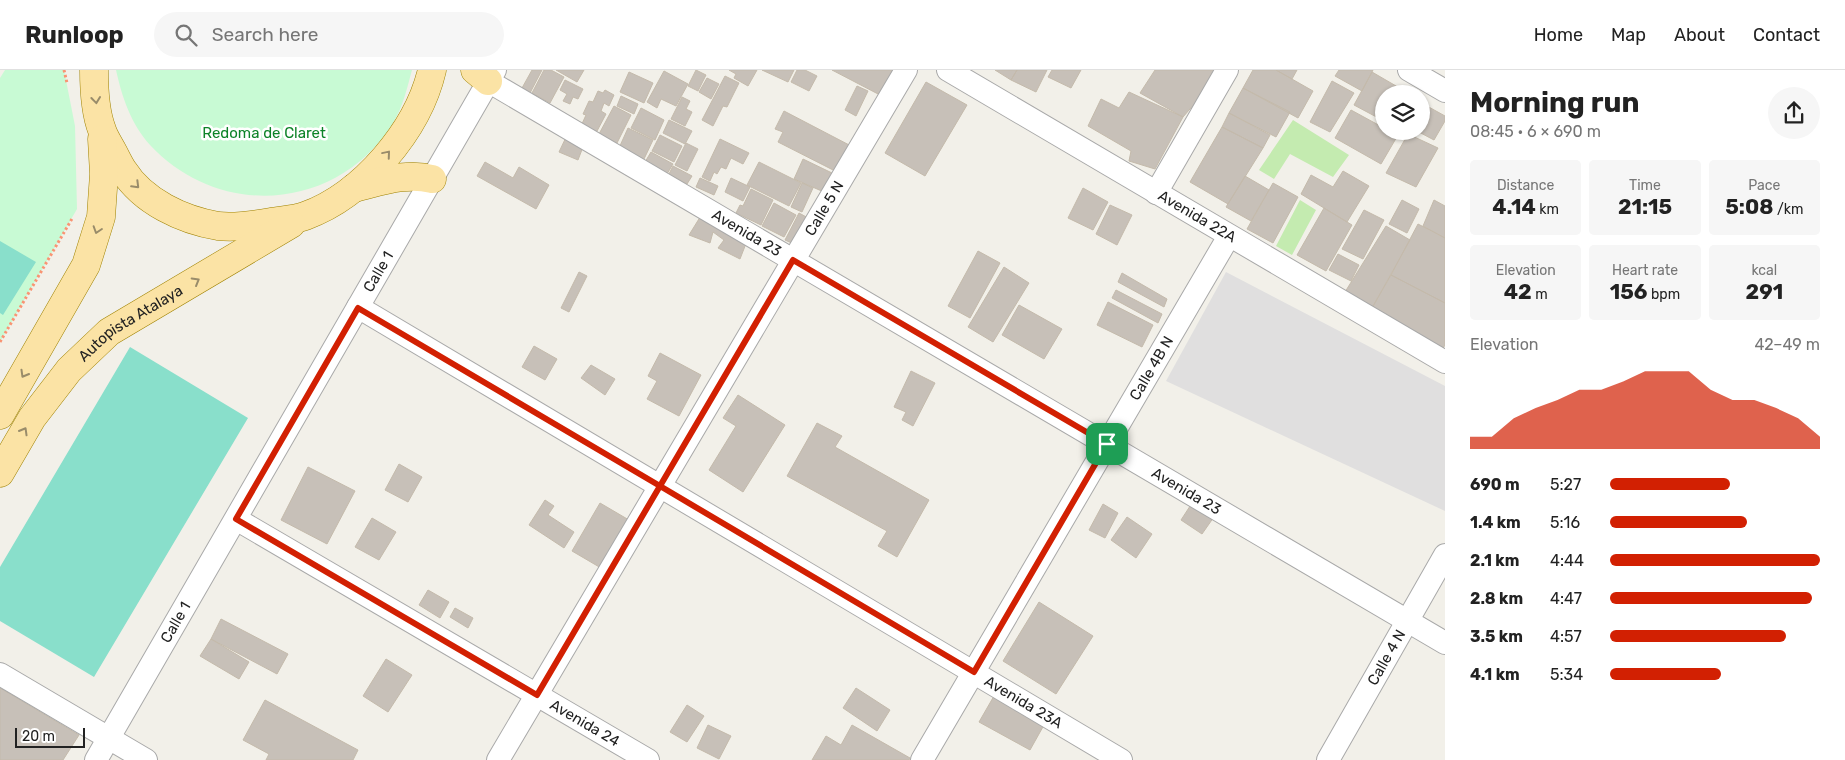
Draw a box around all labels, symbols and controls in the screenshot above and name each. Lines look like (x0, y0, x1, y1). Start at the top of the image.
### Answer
search box (154, 12, 504, 57)
text: Runloop (25, 21, 124, 49)
icon: search (172, 21, 200, 49)
text: Search here (212, 23, 318, 46)
text: Home (1534, 24, 1583, 46)
text: Map (1611, 24, 1646, 46)
text: About (1674, 24, 1725, 46)
text: Contact (1753, 24, 1820, 46)
map controls (1375, 85, 1430, 140)
button: layers (1375, 85, 1430, 140)
text: Morning run (1470, 86, 1639, 119)
button: share (1768, 87, 1820, 139)
one-way arrow (90, 96, 101, 104)
text: 08:45 · 6 × 690 m (1470, 122, 1601, 141)
park label: Redoma de Claret (202, 124, 326, 142)
one-way arrow (382, 151, 390, 160)
text: Distance (1497, 177, 1554, 194)
text: Time (1629, 177, 1661, 194)
text: Pace (1748, 177, 1780, 194)
street label: Calle 5 N (801, 178, 847, 239)
one-way arrow (131, 179, 140, 188)
street label: Avenida 22A (1155, 187, 1239, 246)
text: 4.14 (1492, 194, 1536, 219)
text: 21:15 (1618, 194, 1672, 219)
text: 5:08 (1725, 194, 1774, 219)
text: km (1536, 201, 1559, 218)
text: /km (1774, 201, 1803, 218)
street label: Avenida 23 (709, 206, 785, 260)
one-way arrow (92, 225, 102, 234)
street label: Calle 1 (360, 248, 397, 295)
text: Elevation (1496, 262, 1556, 279)
text: Heart rate (1612, 262, 1678, 279)
text: kcal (1751, 262, 1777, 279)
one-way arrow (191, 277, 200, 287)
text: 42 (1504, 279, 1532, 304)
text: 156 (1610, 279, 1648, 304)
text: 291 (1746, 279, 1783, 304)
street label: Autopista Atalaya (75, 281, 186, 365)
text: m (1532, 286, 1548, 303)
text: bpm (1648, 286, 1680, 303)
street label: Calle 4B N (1126, 333, 1177, 404)
text: Elevation (1470, 335, 1539, 354)
text: 42–49 m (1754, 335, 1820, 354)
one-way arrow (20, 369, 30, 378)
pin (1086, 423, 1128, 465)
one-way arrow (18, 427, 28, 436)
icon: arrive (1093, 430, 1121, 458)
street label: Avenida 23 (1148, 464, 1224, 519)
text: 690 m (1470, 475, 1520, 494)
text: 5:27 (1550, 475, 1581, 494)
text: 1.4 km (1470, 513, 1521, 532)
text: 5:16 (1550, 513, 1580, 532)
text: 2.1 km (1470, 551, 1519, 570)
text: 4:44 (1550, 551, 1584, 570)
text: 2.8 km (1470, 589, 1523, 608)
text: 4:47 (1550, 589, 1582, 608)
street label: Calle 1 (157, 599, 194, 646)
street label: Calle 4 N (1364, 627, 1409, 689)
text: 3.5 km (1470, 627, 1523, 646)
text: 4:57 (1550, 627, 1582, 646)
text: 4.1 km (1470, 665, 1520, 684)
text: 5:34 (1550, 665, 1583, 684)
street label: Avenida 23A (981, 672, 1066, 732)
street label: Avenida 24 (547, 696, 623, 750)
scale bar (15, 725, 85, 748)
text: 20 m (22, 728, 55, 745)

